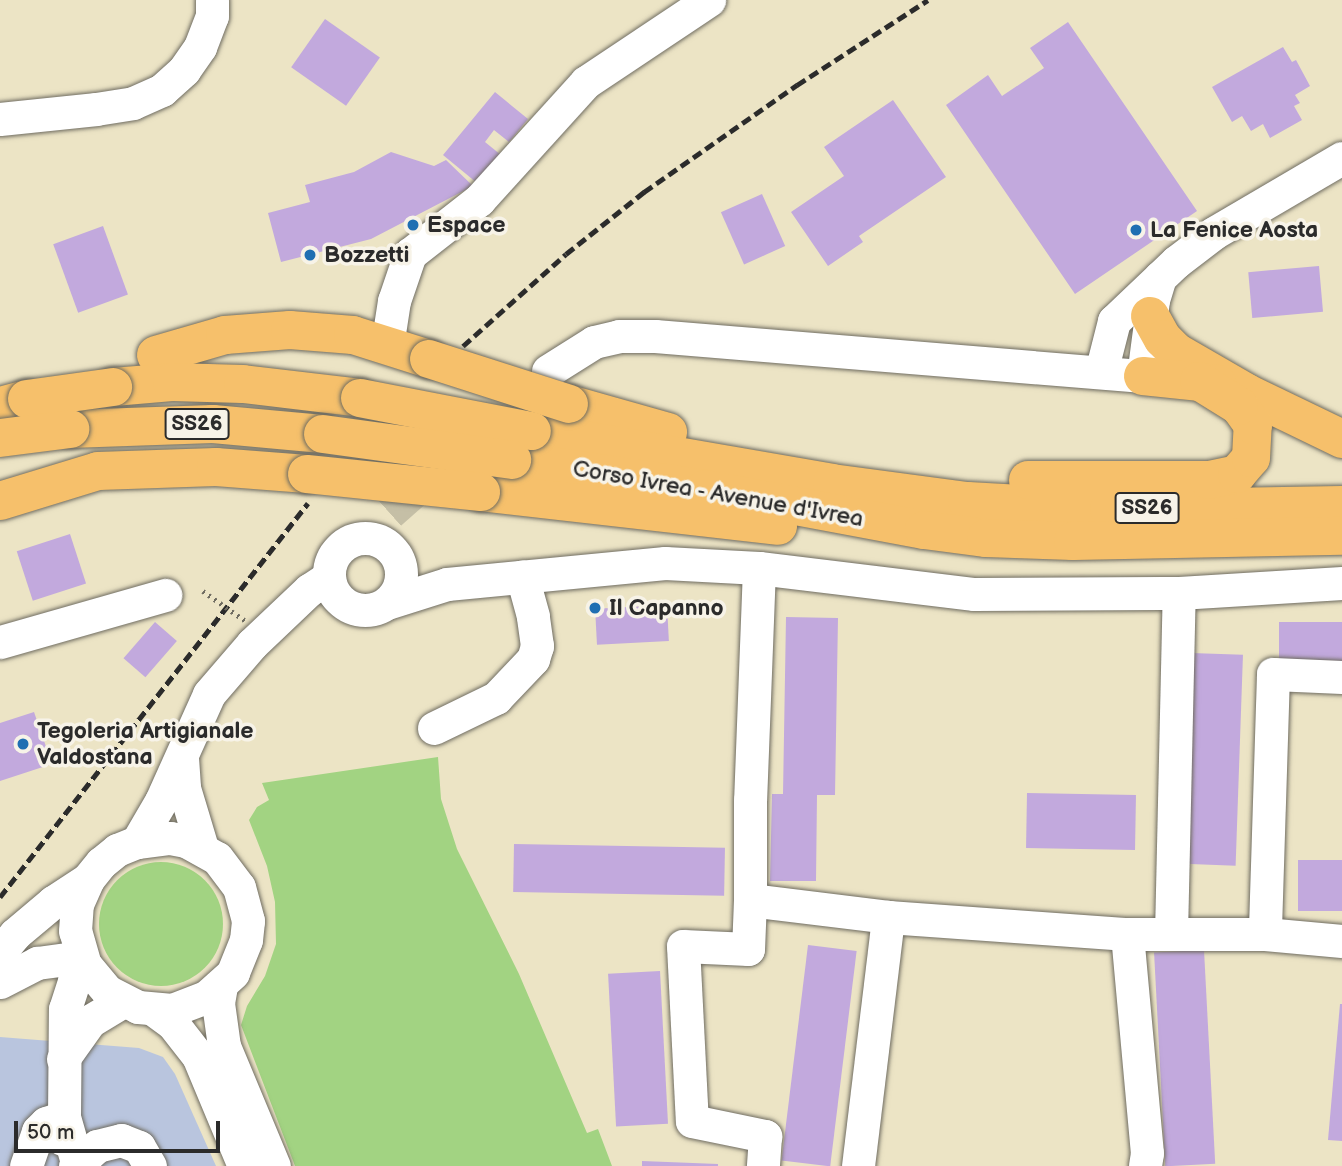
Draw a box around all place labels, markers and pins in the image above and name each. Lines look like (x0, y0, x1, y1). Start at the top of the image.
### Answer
place label: Espace (427, 211, 505, 239)
place label: La Fenice Aosta (1150, 216, 1318, 244)
marker: Espace (405, 217, 421, 233)
marker: La Fenice Aosta (1128, 222, 1144, 238)
place label: Bozzetti (324, 241, 409, 269)
marker: Bozzetti (302, 247, 318, 263)
place label: Il Capanno (609, 594, 724, 622)
marker: Il Capanno (587, 600, 603, 616)
place label: Tegoleria Artigianale Valdostana (37, 717, 254, 771)
marker: Tegoleria Artigianale Valdostana (15, 736, 31, 752)

